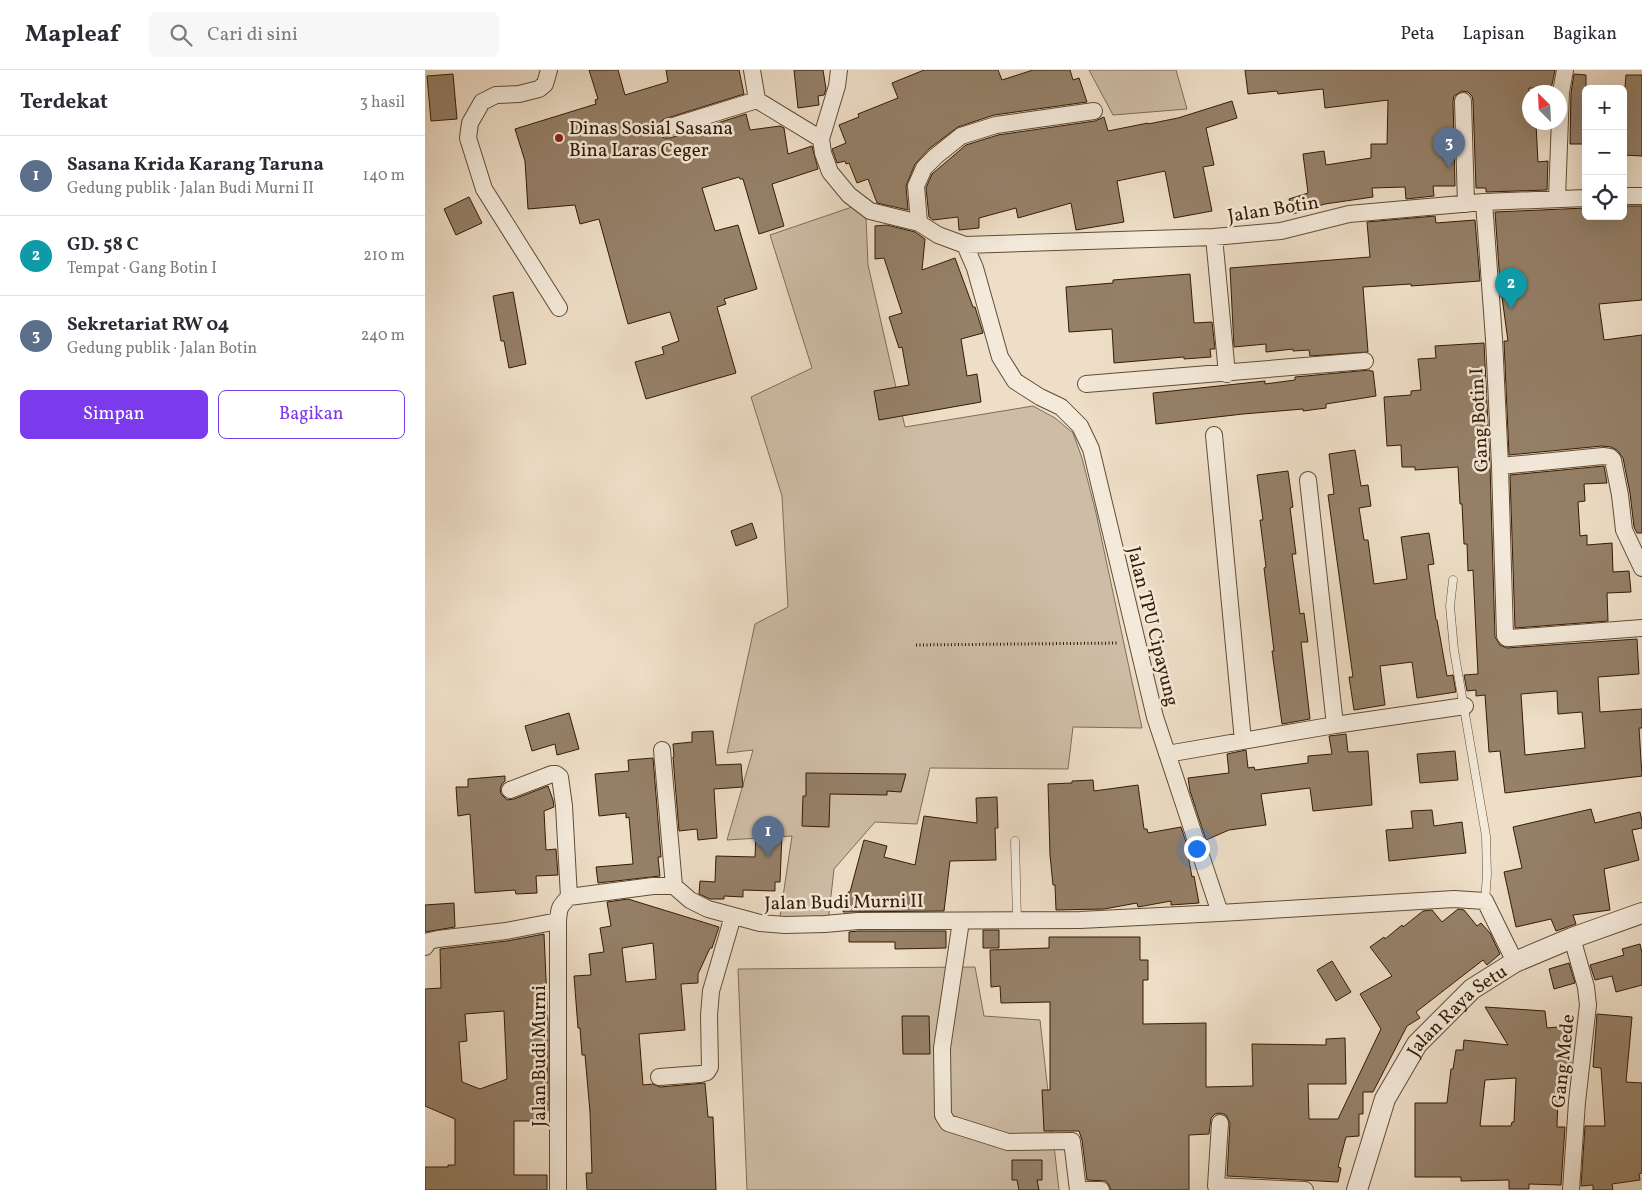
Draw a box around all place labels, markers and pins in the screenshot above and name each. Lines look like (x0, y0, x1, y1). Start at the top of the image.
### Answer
place label: Dinas Sosial Sasana Bina Laras Ceger (569, 116, 733, 164)
pin: 3 (1433, 127, 1465, 168)
marker: Dinas Sosial Sasana Bina Laras Ceger (553, 132, 565, 144)
pin: 2 (1495, 268, 1527, 309)
pin: 1 (752, 816, 784, 857)

